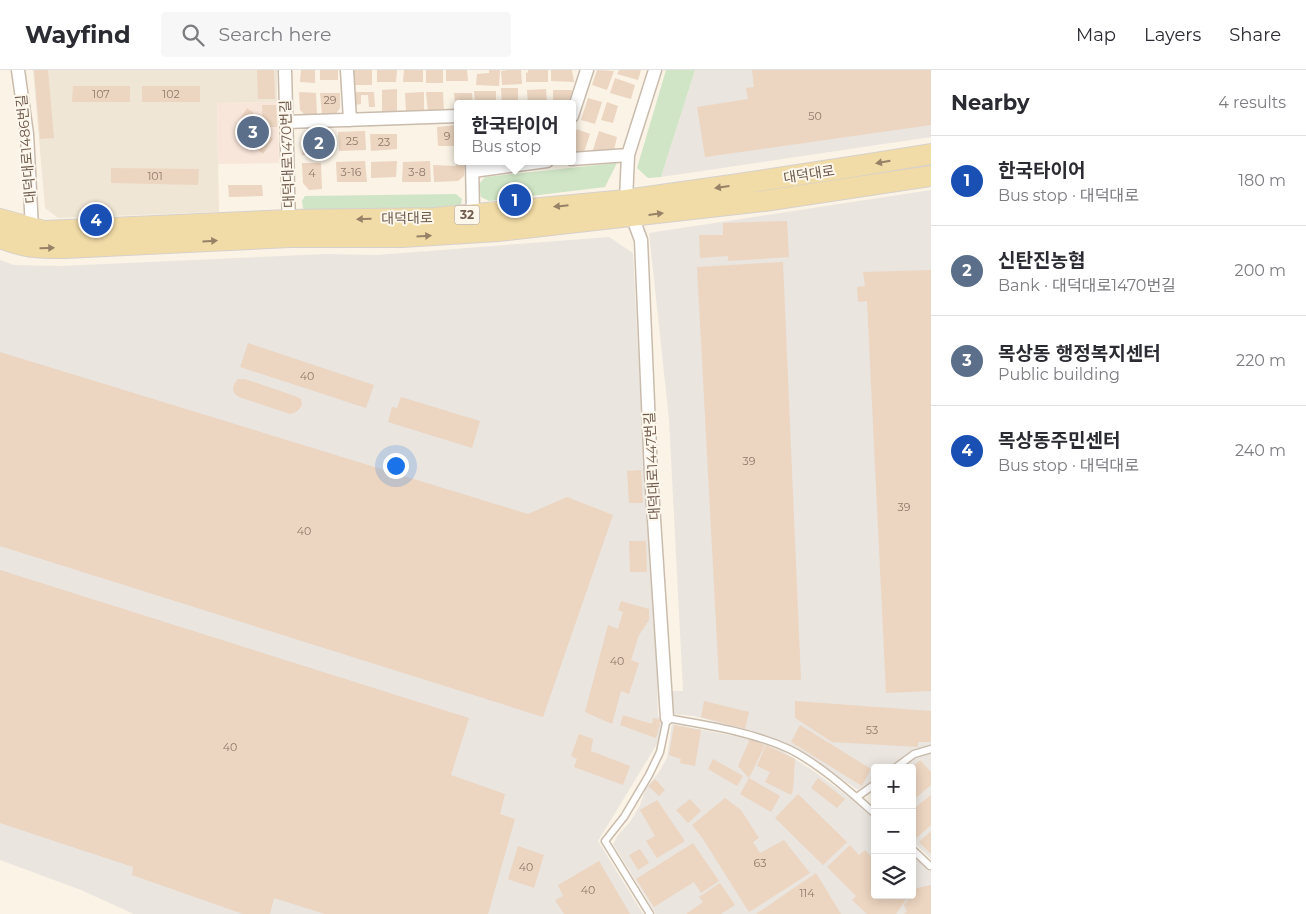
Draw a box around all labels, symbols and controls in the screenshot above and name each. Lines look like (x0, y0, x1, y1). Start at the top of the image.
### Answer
search box (161, 12, 511, 57)
text: Wayfind (25, 20, 131, 49)
icon: search (179, 21, 207, 49)
text: Search here (219, 23, 332, 46)
text: Map (1076, 24, 1116, 46)
text: Layers (1144, 24, 1201, 46)
text: Share (1229, 24, 1281, 46)
house number: 107 (92, 87, 110, 101)
house number: 102 (162, 87, 180, 101)
text: Nearby (951, 90, 1030, 115)
house number: 29 (324, 93, 337, 107)
text: 4 results (1218, 93, 1286, 112)
street label: 대덕대로1486번길 (12, 94, 40, 204)
street label: 대덕대로1470번길 (276, 100, 298, 208)
popup (454, 100, 576, 165)
house number: 50 (808, 109, 822, 123)
pin: 3 (237, 113, 269, 151)
text: 한국타이어 (471, 114, 559, 137)
pin: 2 (303, 124, 335, 162)
house number: 9 (444, 129, 451, 143)
house number: 25 (346, 134, 358, 148)
house number: 23 (378, 135, 390, 149)
text: Bus stop (471, 137, 541, 156)
one-way arrow (875, 159, 891, 167)
text: 한국타이어 (998, 159, 1085, 182)
street label: 대덕대로 (782, 161, 836, 187)
house number: 3-16 (341, 165, 362, 179)
house number: 3-8 (408, 165, 426, 179)
house number: 4 (308, 166, 316, 180)
house number: 101 (147, 169, 163, 183)
text: 1 (964, 171, 970, 190)
text: 180 m (1238, 171, 1286, 190)
pin: 1 (499, 181, 531, 219)
one-way arrow (714, 183, 730, 191)
text: Bus stop · 대덕대로 (998, 186, 1139, 205)
pin: 4 (80, 201, 112, 239)
one-way arrow (553, 202, 569, 210)
road number: 32 (454, 206, 480, 224)
street label: 대덕대로 (381, 209, 433, 227)
one-way arrow (648, 210, 664, 218)
one-way arrow (356, 215, 372, 223)
one-way arrow (417, 231, 433, 239)
one-way arrow (202, 237, 218, 245)
one-way arrow (40, 244, 56, 252)
text: 신탄진농협 (998, 249, 1085, 272)
text: 2 (962, 261, 972, 280)
text: 200 m (1235, 261, 1286, 280)
text: Bank · 대덕대로1470번길 (998, 276, 1176, 295)
text: 목상동 행정복지센터 (998, 342, 1161, 365)
text: 3 (962, 351, 972, 370)
text: 220 m (1236, 351, 1286, 370)
text: Public building (998, 365, 1120, 384)
house number: 40 (300, 369, 314, 383)
street label: 대덕대로1447번길 (640, 411, 664, 521)
text: 목상동주민센터 (998, 429, 1120, 452)
text: 4 (961, 441, 973, 460)
text: 240 m (1235, 441, 1286, 460)
your location (383, 453, 409, 479)
house number: 39 (743, 454, 756, 468)
text: Bus stop · 대덕대로 (998, 456, 1139, 475)
house number: 39 (898, 500, 911, 514)
house number: 40 (297, 524, 311, 538)
house number: 40 (610, 654, 624, 668)
house number: 53 (866, 723, 878, 737)
house number: 40 (223, 740, 237, 754)
map controls (871, 764, 916, 899)
button: + (871, 764, 916, 809)
button: − (871, 809, 916, 854)
button: layers (871, 854, 916, 899)
house number: 63 (754, 856, 766, 870)
house number: 40 (519, 860, 533, 874)
house number: 40 (581, 883, 595, 897)
house number: 114 (799, 886, 815, 900)

